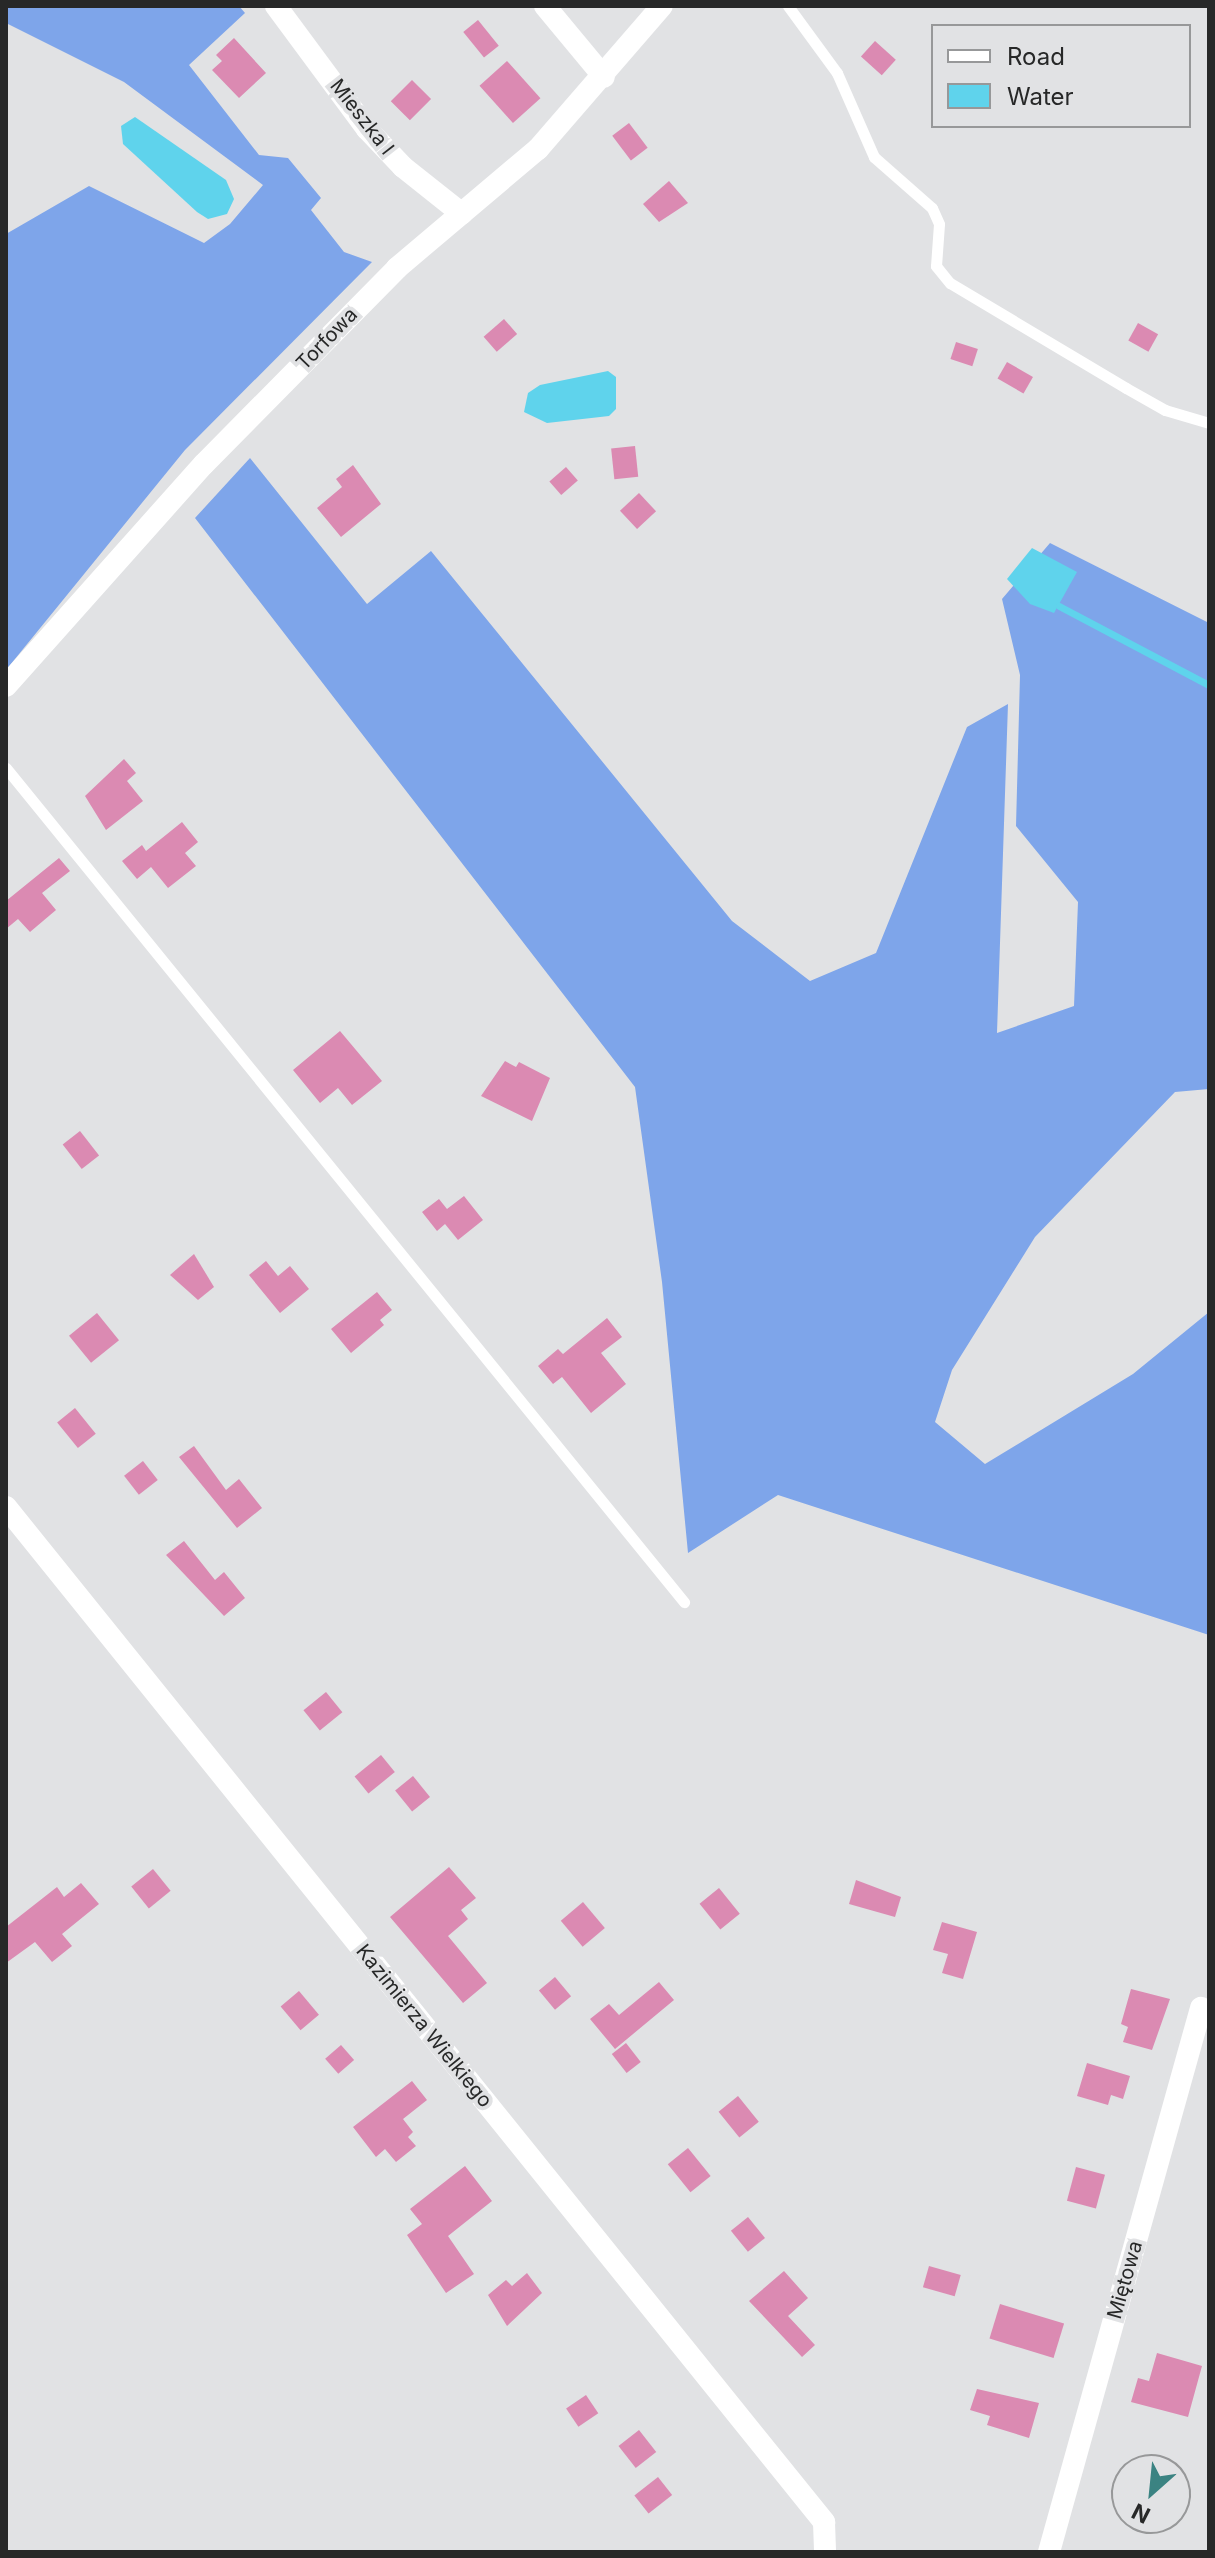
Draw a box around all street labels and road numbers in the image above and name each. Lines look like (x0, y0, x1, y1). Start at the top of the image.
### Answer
street label: Mieszka I (325, 74, 399, 160)
street label: Torfowa (292, 303, 362, 375)
street label: Kazimierza Wielkiego (351, 1940, 497, 2112)
street label: Miętowa (1102, 2238, 1148, 2322)

